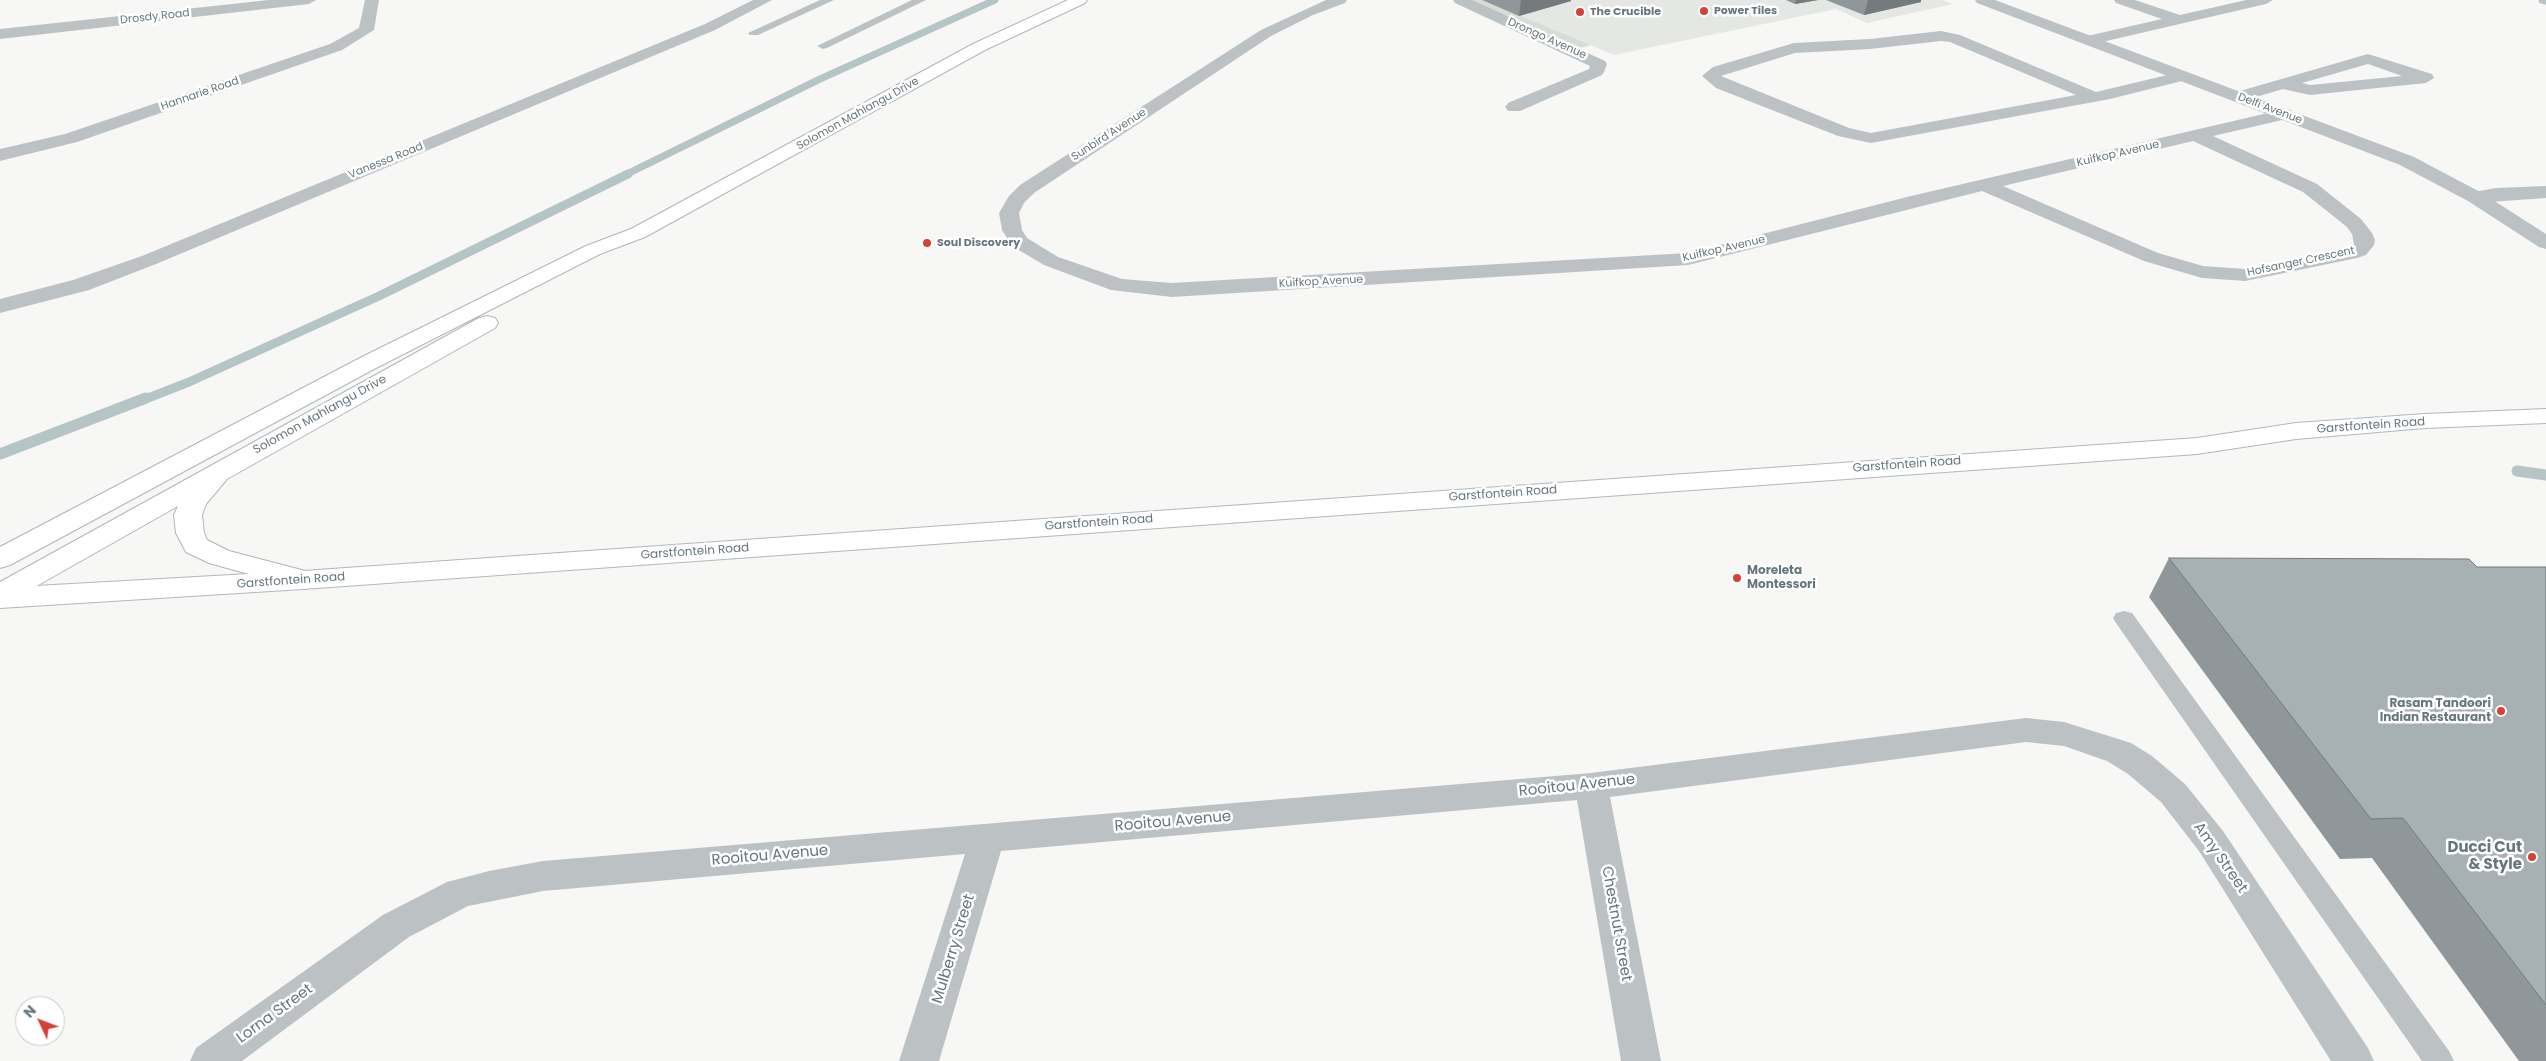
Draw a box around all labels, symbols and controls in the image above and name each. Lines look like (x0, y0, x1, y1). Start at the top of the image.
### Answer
place label: Power Tiles (1714, 4, 1777, 18)
place label: The Crucible (1590, 5, 1661, 19)
marker: Power Tiles (1698, 5, 1710, 17)
marker: The Crucible (1574, 6, 1586, 18)
street label: Drosdy Road (120, 7, 190, 27)
street label: Drongo Avenue (1506, 16, 1588, 62)
street label: Hannarie Road (159, 74, 241, 114)
street label: Solomon Mahlangu Drive (795, 75, 921, 153)
street label: Delfi Avenue (2236, 91, 2304, 127)
street label: Sunbird Avenue (1069, 106, 1149, 164)
street label: Kuifkop Avenue (2075, 138, 2161, 170)
street label: Vanessa Road (347, 140, 425, 182)
street label: Kuifkop Avenue (1681, 233, 1767, 265)
place label: Soul Discovery (937, 236, 1020, 250)
marker: Soul Discovery (921, 237, 933, 249)
street label: Hofsanger Crescent (2246, 244, 2356, 280)
street label: Kuifkop Avenue (1279, 273, 1363, 291)
street label: Solomon Mahlangu Drive (251, 372, 389, 458)
street label: Garstfontein Road (2316, 415, 2426, 437)
street label: Garstfontein Road (1852, 454, 1962, 476)
street label: Garstfontein Road (1448, 483, 1558, 505)
street label: Garstfontein Road (1044, 512, 1154, 534)
street label: Garstfontein Road (640, 541, 750, 563)
place label: Moreleta Montessori (1747, 564, 1816, 592)
street label: Garstfontein Road (236, 570, 346, 592)
marker: Moreleta Montessori (1731, 572, 1743, 584)
place label: Rasam Tandoori Indian Restaurant (2380, 697, 2491, 725)
marker: Rasam Tandoori Indian Restaurant (2495, 705, 2507, 717)
street label: Rooitou Avenue (1518, 771, 1636, 801)
street label: Rooitou Avenue (1114, 808, 1232, 836)
street label: Amy Street (2189, 819, 2251, 897)
place label: Ducci Cut & Style (2448, 839, 2522, 874)
street label: Rooitou Avenue (711, 842, 829, 870)
marker: Ducci Cut & Style (2526, 851, 2538, 863)
street label: Chestnut Street (1597, 865, 1635, 983)
street label: Mulberry Street (929, 892, 979, 1006)
street label: Lorna Street (234, 980, 316, 1048)
north arrow (15, 996, 65, 1046)
text: N (19, 1001, 41, 1022)

